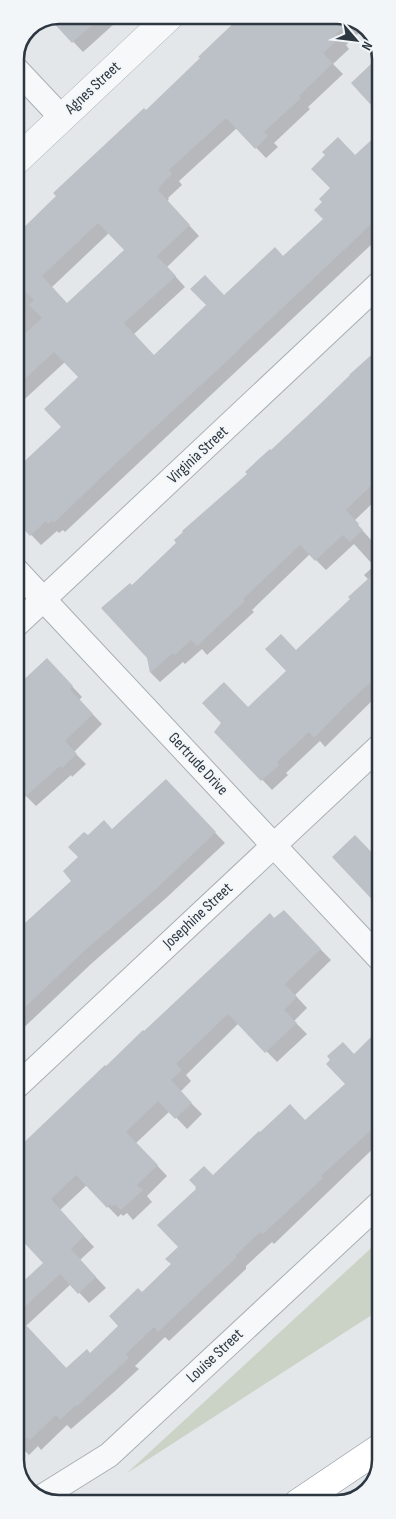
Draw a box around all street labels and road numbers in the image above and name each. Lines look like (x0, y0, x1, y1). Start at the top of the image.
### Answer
street label: Agnes Street (61, 58, 125, 119)
street label: Virginia Street (164, 422, 232, 488)
street label: Gertrude Drive (164, 729, 232, 799)
street label: Josephine Street (159, 879, 237, 954)
street label: Louise Street (183, 1325, 247, 1387)

